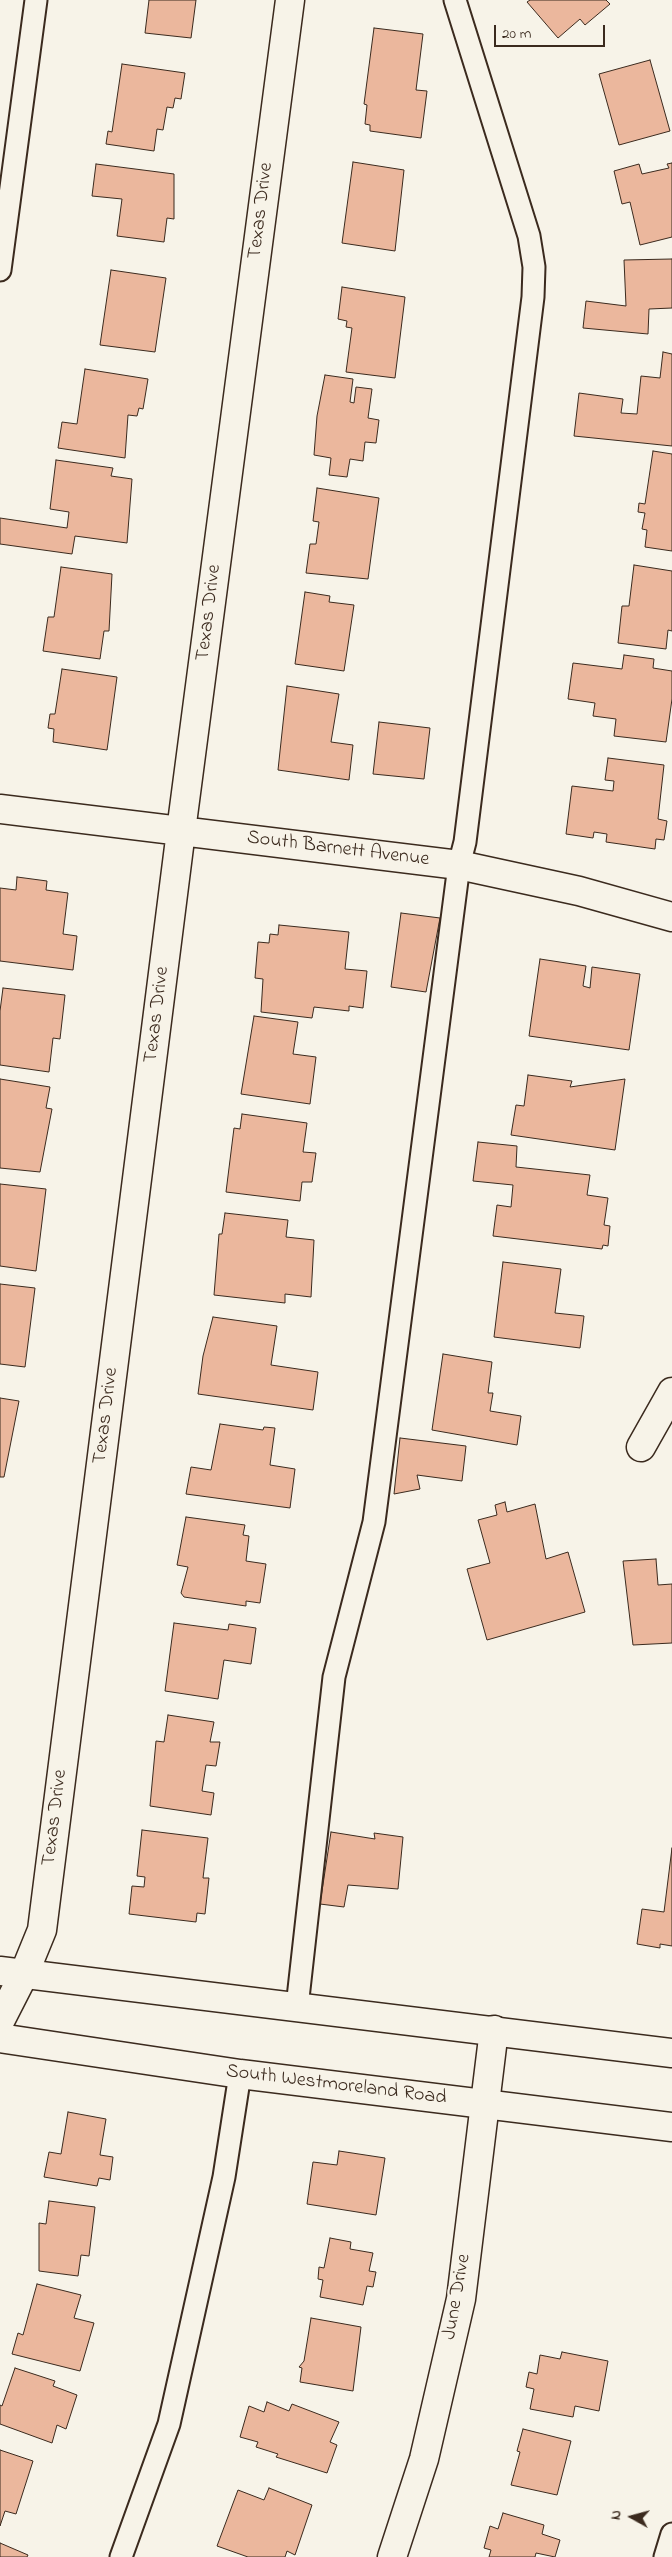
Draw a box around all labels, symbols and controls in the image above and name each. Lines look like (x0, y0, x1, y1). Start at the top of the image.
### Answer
scale bar (497, 15, 608, 47)
text: 20 m (502, 23, 531, 45)
street label: Texas Drive (244, 161, 280, 261)
street label: Texas Drive (192, 563, 228, 663)
street label: South Barnett Avenue (246, 827, 430, 873)
street label: Texas Drive (140, 965, 176, 1065)
street label: Texas Drive (89, 1366, 125, 1466)
street label: Texas Drive (38, 1768, 74, 1868)
street label: South Westmoreland Road (224, 2061, 448, 2111)
street label: June Drive (439, 2252, 477, 2342)
north arrow (607, 2492, 657, 2542)
text: N (606, 2509, 628, 2521)

